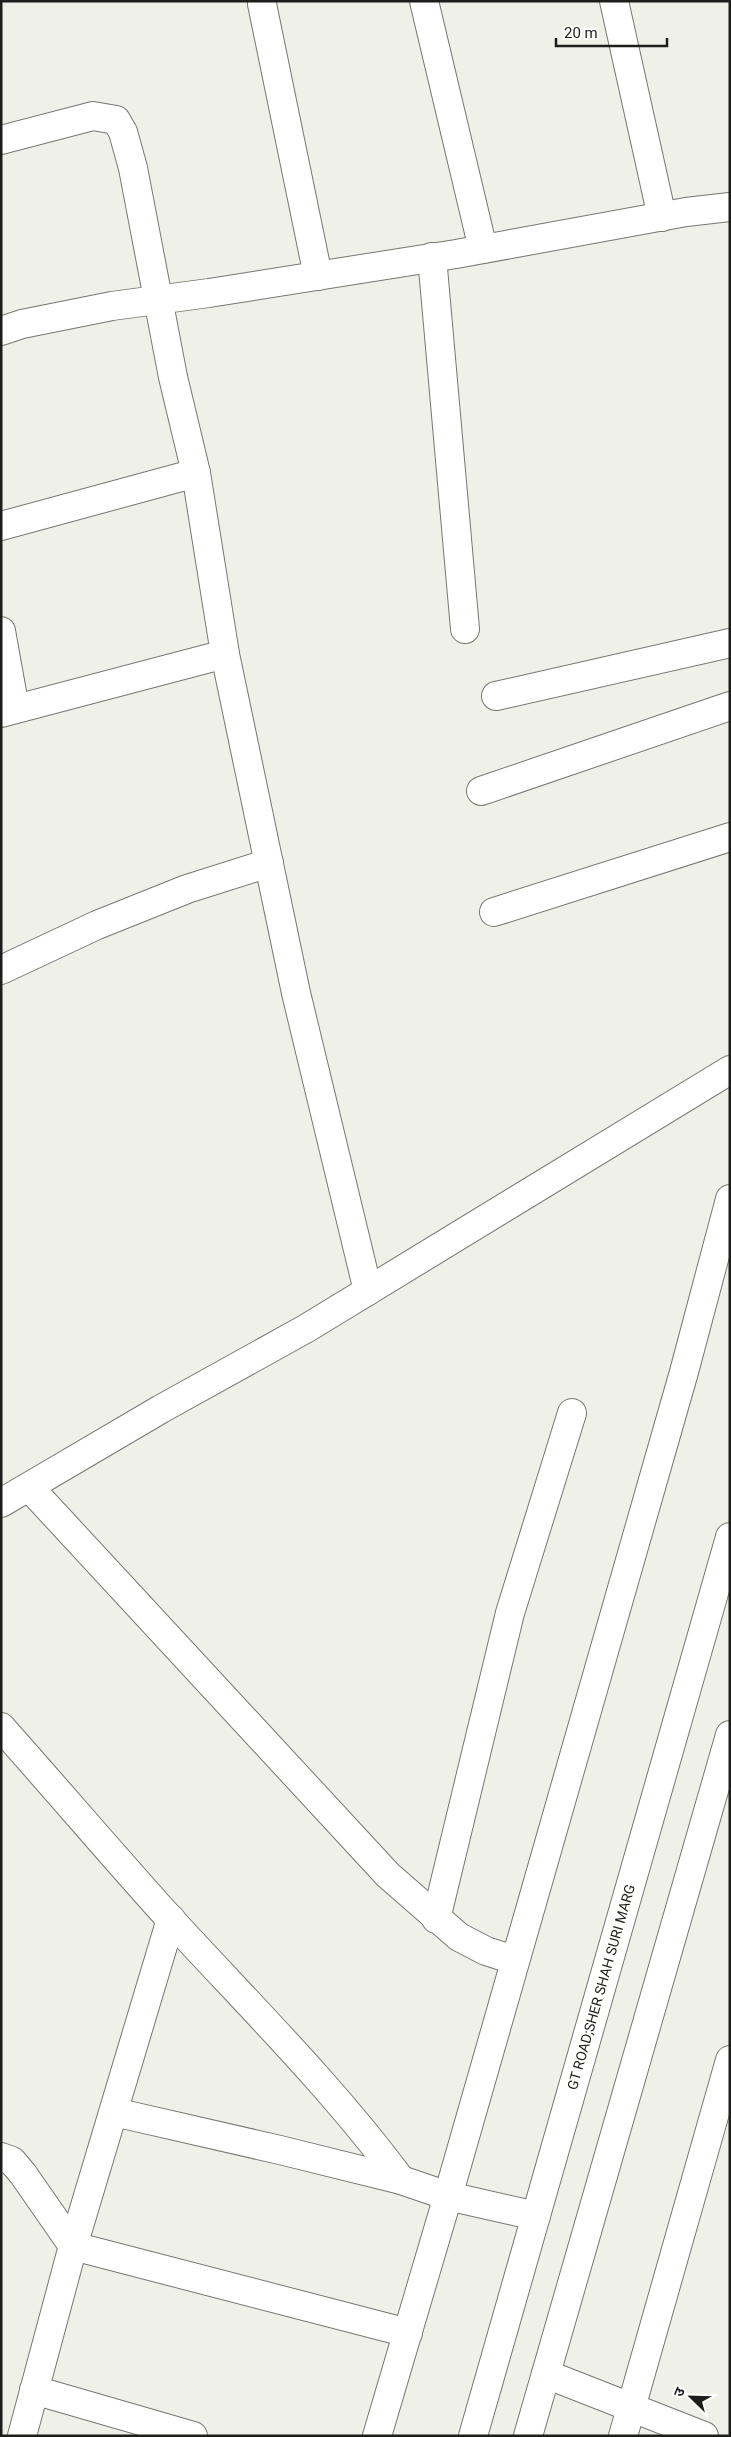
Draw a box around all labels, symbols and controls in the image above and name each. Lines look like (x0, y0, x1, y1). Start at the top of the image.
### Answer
scale bar (556, 15, 667, 47)
text: 20 m (564, 24, 598, 42)
street label: GT ROAD;SHER SHAH SURI MARG (564, 1883, 638, 2091)
north arrow (666, 2372, 716, 2422)
text: उ (670, 2384, 688, 2399)

